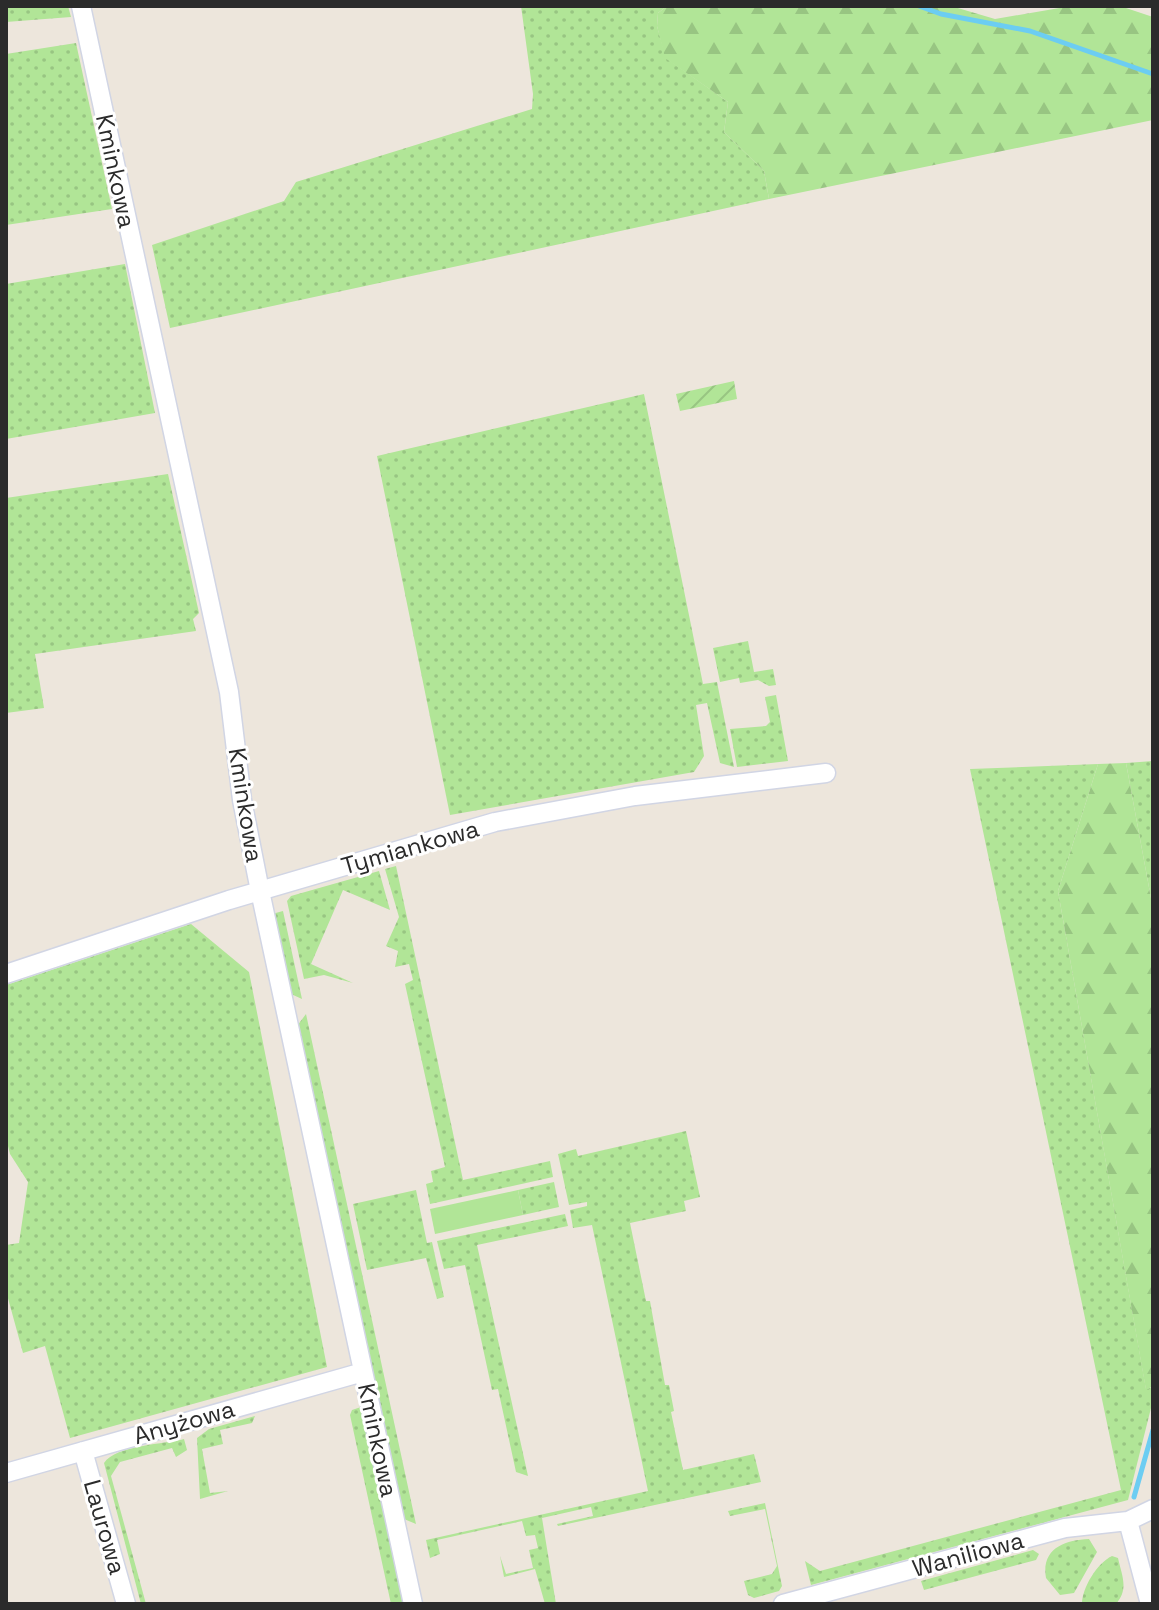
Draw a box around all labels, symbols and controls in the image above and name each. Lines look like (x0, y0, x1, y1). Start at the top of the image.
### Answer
street label: Kminkowa (89, 111, 143, 231)
street label: Kminkowa (222, 745, 270, 865)
street label: Tymiankowa (338, 813, 483, 881)
street label: Kminkowa (351, 1380, 405, 1500)
street label: Anyżowa (130, 1393, 238, 1451)
street label: Laurowa (77, 1476, 133, 1578)
street label: Waniliowa (909, 1524, 1027, 1584)

